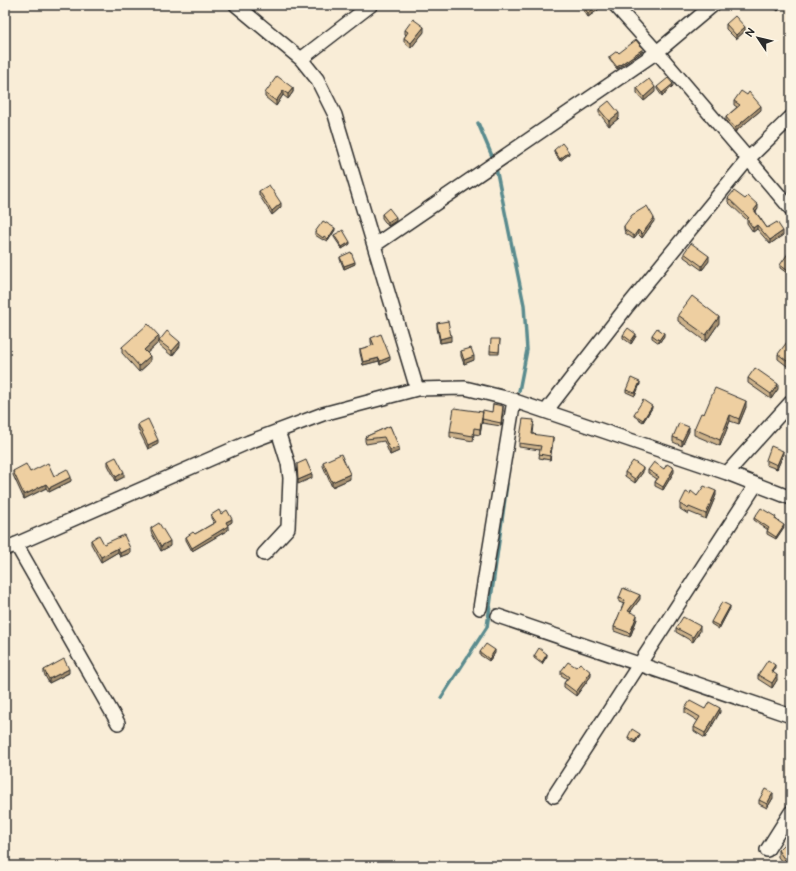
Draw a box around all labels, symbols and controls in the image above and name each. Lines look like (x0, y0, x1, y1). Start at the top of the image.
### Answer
north arrow (738, 18, 778, 58)
text: N (743, 25, 758, 40)

